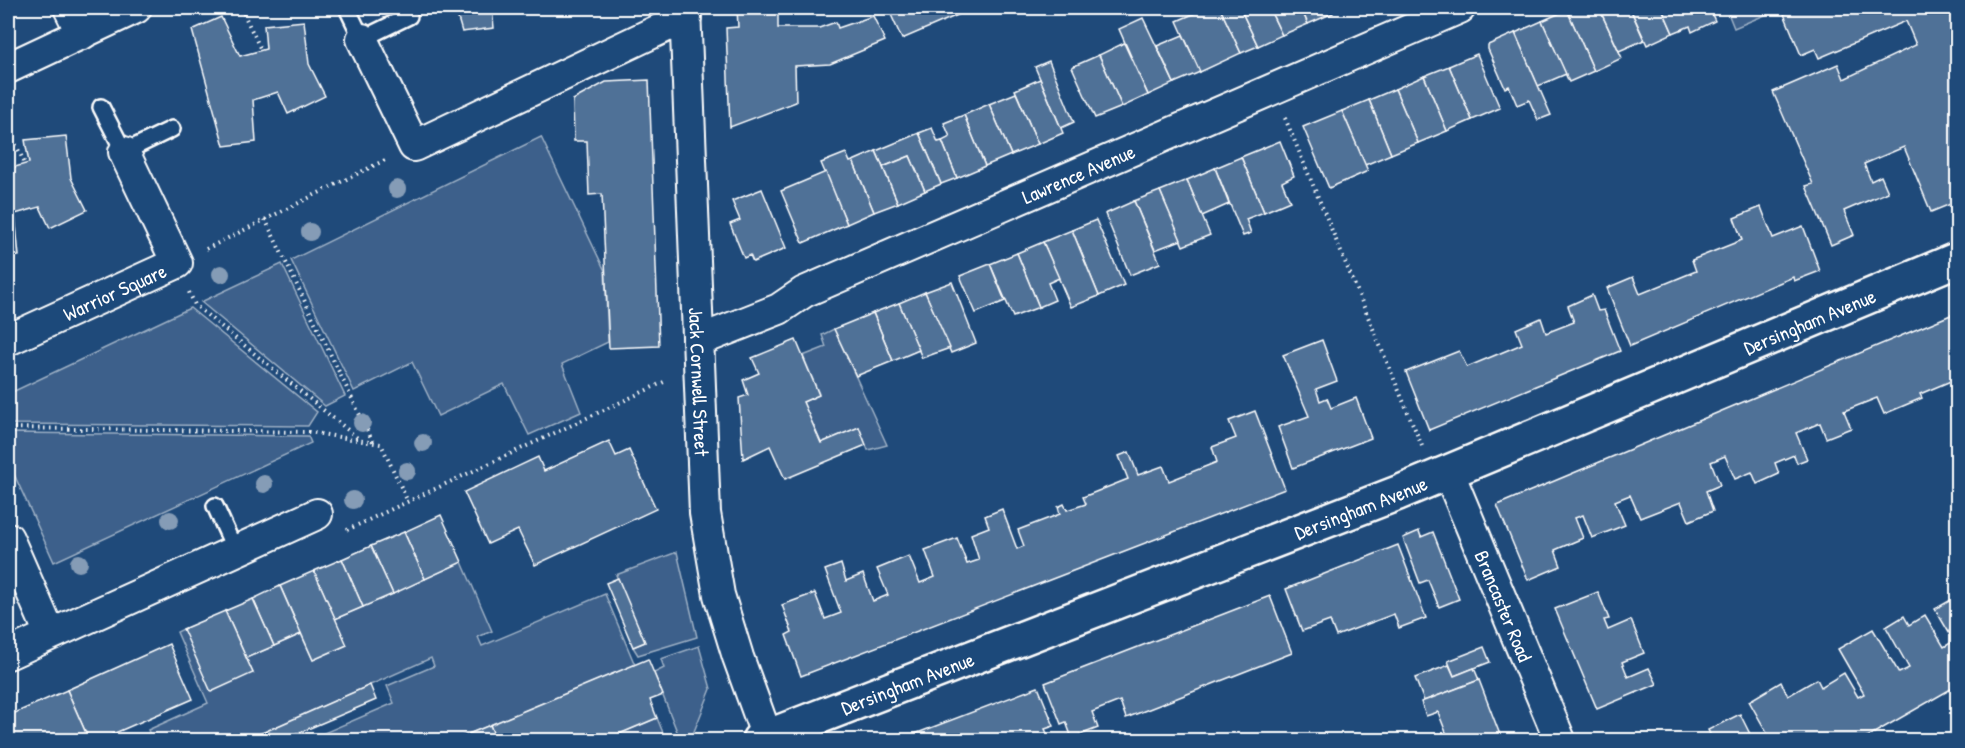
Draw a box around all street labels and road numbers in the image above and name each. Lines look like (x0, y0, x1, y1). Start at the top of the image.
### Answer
street label: Lawrence Avenue (1017, 137, 1139, 210)
street label: Warrior Square (59, 256, 170, 327)
street label: Dersingham Avenue (1739, 282, 1880, 361)
street label: Jack Cornwell Street (683, 307, 716, 458)
street label: Dersingham Avenue (1290, 469, 1431, 545)
street label: Brancaster Road (1469, 546, 1539, 666)
street label: Dersingham Avenue (837, 645, 978, 721)

